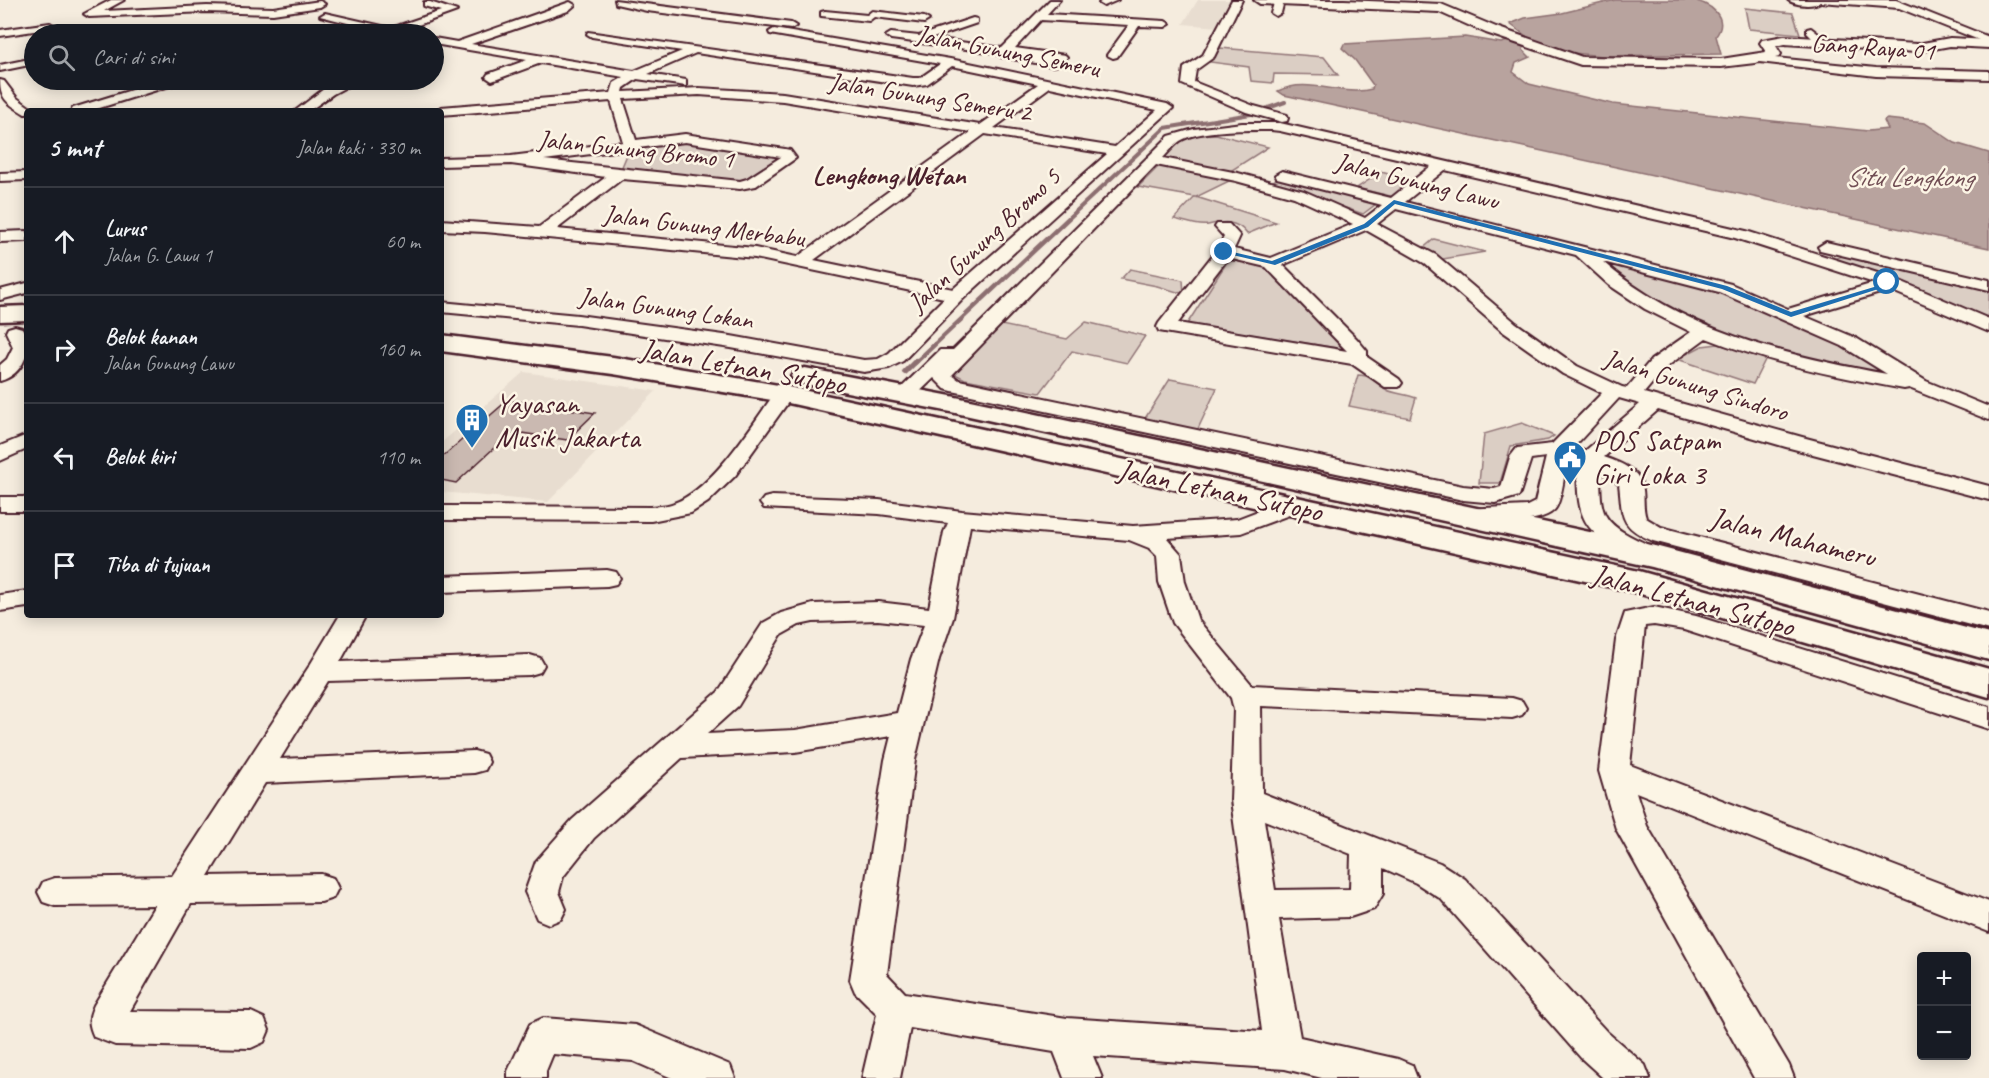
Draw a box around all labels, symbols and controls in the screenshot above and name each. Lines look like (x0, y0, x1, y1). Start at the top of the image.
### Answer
street label: Jalan Gunung Semeru (912, 17, 1104, 85)
search box (24, 24, 444, 90)
street label: Gang Raya 01 (1810, 26, 1937, 68)
icon: search (45, 41, 78, 74)
text: Cari di sini (93, 43, 174, 71)
street label: Jalan Gunung Semeru 2 (825, 64, 1036, 130)
street label: Jalan Gunung Bromo 1 (534, 122, 737, 176)
text: 5 mnt (48, 131, 101, 164)
text: Jalan kaki · 330 m (297, 135, 420, 160)
street label: Jalan Gunung Lawu (1330, 144, 1504, 218)
district label: Lengkong Wetan (812, 158, 967, 192)
street label: Jalan Gunung Bromo 5 (899, 160, 1068, 321)
water label: Situ Lengkong (1845, 160, 1976, 194)
street label: Jalan Gunung Merbabu (600, 197, 808, 255)
text: Lurus (105, 215, 145, 243)
icon: ahead (48, 225, 81, 258)
text: 60 m (386, 229, 420, 254)
route end (1210, 238, 1236, 264)
text: Jalan G. Lawu 1 (105, 243, 212, 268)
route start (1873, 268, 1899, 294)
street label: Jalan Gunung Lokan (575, 279, 756, 337)
text: Belok kanan (105, 323, 197, 351)
street label: Jalan Letnan Sutopo (635, 329, 850, 403)
icon: right (48, 333, 81, 366)
text: 160 m (377, 337, 420, 362)
street label: Jalan Gunung Sindoro (1598, 341, 1793, 429)
text: Jalan Gunung Lawu (105, 351, 234, 376)
place label: Yayasan Musik Jakarta (495, 384, 642, 456)
building icon: Yayasan Musik Jakarta (454, 402, 490, 449)
place label: POS Satpam Giri Loka 3 (1593, 421, 1722, 493)
public building icon: POS Satpam Giri Loka 3 (1552, 439, 1588, 486)
icon: left (48, 441, 81, 474)
text: Belok kiri (105, 443, 174, 471)
text: 110 m (377, 445, 420, 470)
street label: Jalan Letnan Sutopo (1112, 449, 1327, 530)
street label: Jalan Mahameru (1705, 498, 1881, 576)
icon: arrive (48, 549, 81, 582)
text: Tiba di tujuan (105, 551, 210, 579)
street label: Jalan Letnan Sutopo (1586, 554, 1800, 646)
map controls (1917, 952, 1971, 1060)
button: + (1917, 952, 1971, 1006)
button: − (1917, 1006, 1971, 1060)

